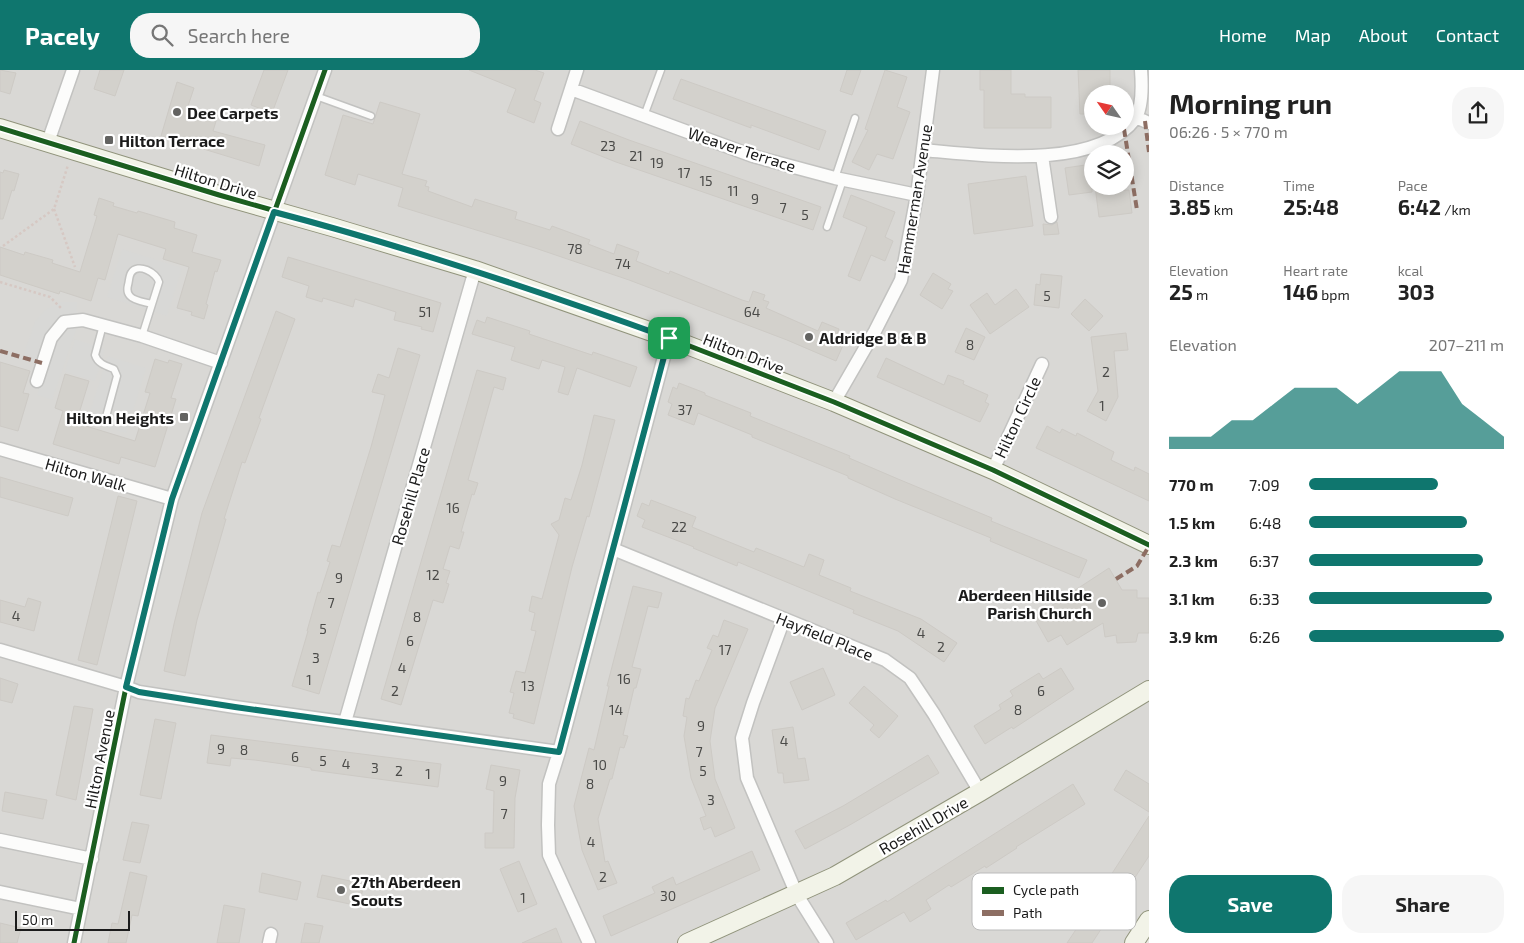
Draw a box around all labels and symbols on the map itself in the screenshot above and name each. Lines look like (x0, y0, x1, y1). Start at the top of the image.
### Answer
north arrow (1084, 85, 1134, 135)
place label: Dee Carpets (187, 103, 278, 122)
marker: Dee Carpets (171, 106, 183, 118)
street label: Weaver Terrace (686, 123, 798, 175)
street label: Hammerman Avenue (893, 123, 935, 275)
place label: Hilton Terrace (119, 131, 225, 150)
marker: Hilton Terrace (103, 134, 115, 146)
house number: 23 (600, 137, 616, 154)
house number: 21 (629, 147, 643, 164)
house number: 19 (650, 154, 664, 171)
street label: Hilton Drive (172, 159, 260, 203)
house number: 17 (678, 164, 690, 181)
house number: 15 (699, 172, 713, 189)
house number: 11 (727, 182, 739, 199)
house number: 9 (751, 190, 759, 207)
house number: 7 (779, 199, 787, 216)
house number: 5 (801, 206, 809, 223)
house number: 78 (567, 240, 583, 257)
house number: 74 (615, 255, 631, 272)
house number: 5 (1043, 287, 1051, 304)
house number: 51 (418, 303, 432, 320)
house number: 64 (744, 303, 760, 320)
pin (648, 317, 690, 359)
place label: Aldridge B & B (819, 328, 926, 347)
street label: Hilton Drive (701, 329, 787, 377)
marker: Aldridge B & B (803, 331, 815, 343)
house number: 8 (966, 336, 974, 353)
house number: 2 (1102, 363, 1110, 380)
street label: Hilton Circle (990, 373, 1044, 461)
house number: 1 (1099, 397, 1105, 414)
house number: 37 (678, 401, 692, 418)
place label: Hilton Heights (66, 408, 174, 427)
marker: Hilton Heights (178, 411, 190, 423)
street label: Rosehill Place (387, 445, 433, 547)
street label: Hilton Walk (43, 453, 129, 495)
house number: 16 (446, 499, 460, 516)
house number: 22 (671, 518, 687, 535)
house number: 12 (426, 566, 440, 583)
house number: 9 (335, 569, 343, 586)
place label: Aberdeen Hillside Parish Church (958, 585, 1092, 622)
house number: 7 (327, 594, 335, 611)
marker: Aberdeen Hillside Parish Church (1096, 597, 1108, 609)
house number: 4 (12, 607, 20, 624)
house number: 8 (413, 608, 421, 625)
street label: Hayfield Place (774, 608, 876, 664)
house number: 5 (319, 620, 327, 637)
house number: 4 (917, 624, 925, 641)
house number: 6 (406, 632, 414, 649)
house number: 2 (937, 638, 945, 655)
house number: 17 (719, 641, 731, 658)
house number: 3 (312, 649, 320, 666)
house number: 4 (398, 659, 406, 676)
house number: 16 (617, 670, 631, 687)
house number: 1 (306, 671, 312, 688)
house number: 13 (521, 677, 535, 694)
house number: 2 (391, 682, 399, 699)
house number: 6 (1037, 682, 1045, 699)
house number: 14 (609, 701, 623, 718)
house number: 8 (1014, 701, 1022, 718)
street label: Hilton Avenue (80, 708, 118, 810)
house number: 9 (697, 717, 705, 734)
house number: 4 (780, 732, 788, 749)
house number: 9 (217, 740, 225, 757)
house number: 8 (240, 741, 248, 758)
house number: 7 (695, 743, 703, 760)
house number: 6 (291, 748, 299, 765)
house number: 5 (319, 752, 327, 769)
house number: 4 (342, 755, 350, 772)
house number: 10 (593, 756, 607, 773)
house number: 3 (371, 759, 379, 776)
house number: 2 (395, 762, 403, 779)
house number: 5 (699, 762, 707, 779)
house number: 1 (425, 765, 431, 782)
house number: 9 (499, 772, 507, 789)
house number: 8 (586, 775, 594, 792)
house number: 3 (707, 791, 715, 808)
street label: Rosehill Drive (875, 792, 971, 858)
house number: 7 (500, 805, 508, 822)
house number: 4 (587, 833, 595, 850)
house number: 2 (599, 868, 607, 885)
place label: 27th Aberdeen Scouts (351, 872, 461, 909)
legend (972, 873, 1136, 930)
text: Cycle path (1013, 881, 1079, 898)
marker: 27th Aberdeen Scouts (335, 884, 347, 896)
house number: 30 (660, 887, 676, 904)
house number: 1 (520, 889, 526, 906)
text: Path (1013, 904, 1042, 921)
scale bar (15, 908, 130, 931)

